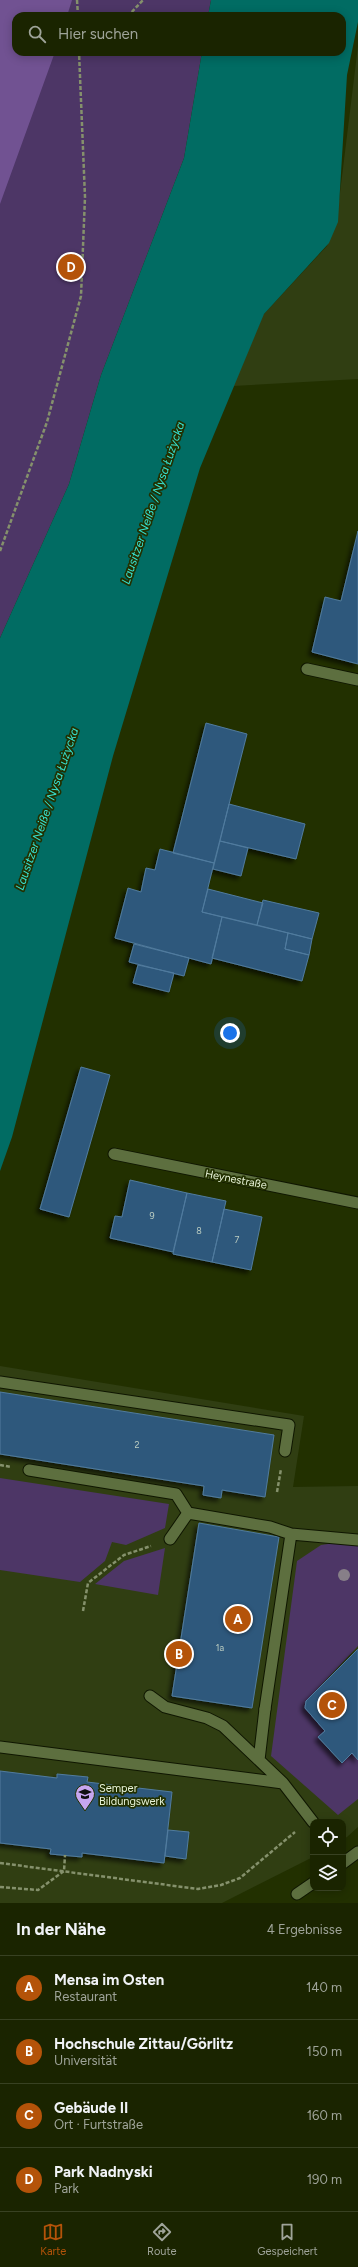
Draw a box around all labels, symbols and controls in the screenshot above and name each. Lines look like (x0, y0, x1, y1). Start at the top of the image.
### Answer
search box (12, 12, 346, 56)
icon: search (26, 23, 48, 45)
text: Hier suchen (58, 25, 138, 43)
pin: D (58, 252, 84, 282)
water label: Lausitzer Neiße / Nysa Łużycka (119, 420, 187, 586)
water label: Lausitzer Neiße / Nysa Łużycka (13, 726, 81, 892)
your location (220, 1023, 240, 1043)
street label: Heynestraße (204, 1167, 268, 1192)
house number: 9 (149, 1210, 155, 1221)
house number: 8 (196, 1225, 202, 1236)
house number: 7 (235, 1234, 240, 1245)
house number: 2 (134, 1439, 140, 1450)
pin: A (225, 1604, 251, 1634)
pin: B (166, 1639, 192, 1669)
house number: 1a (216, 1642, 225, 1653)
pin: C (319, 1690, 345, 1720)
place label: Semper Bildungswerk (99, 1782, 165, 1808)
school or university icon: Semper Bildungswerk (74, 1783, 96, 1811)
map controls (310, 1819, 346, 1891)
button: locate (310, 1819, 346, 1855)
button: layers (310, 1855, 346, 1891)
text: In der Nähe (16, 1919, 106, 1939)
text: 4 Ergebnisse (267, 1922, 342, 1937)
text: Mensa im Osten (54, 1971, 164, 1989)
text: A (24, 1980, 34, 1995)
text: 140 m (306, 1980, 342, 1995)
text: Restaurant (54, 1989, 117, 2004)
text: Hochschule Zittau/Görlitz (54, 2035, 233, 2053)
text: B (25, 2044, 33, 2059)
text: 150 m (307, 2044, 342, 2059)
text: Universität (54, 2053, 117, 2068)
text: Gebäude II (54, 2099, 128, 2117)
text: C (24, 2108, 34, 2123)
text: 160 m (307, 2108, 342, 2123)
text: Ort · Furtstraße (54, 2117, 143, 2132)
text: Park Nadnyski (54, 2163, 153, 2181)
text: D (24, 2172, 34, 2187)
text: 190 m (307, 2172, 342, 2187)
text: Park (54, 2181, 79, 2196)
tab: Karte (40, 2221, 66, 2258)
tab: Route (147, 2221, 177, 2258)
tab: Gespeichert (257, 2221, 318, 2258)

